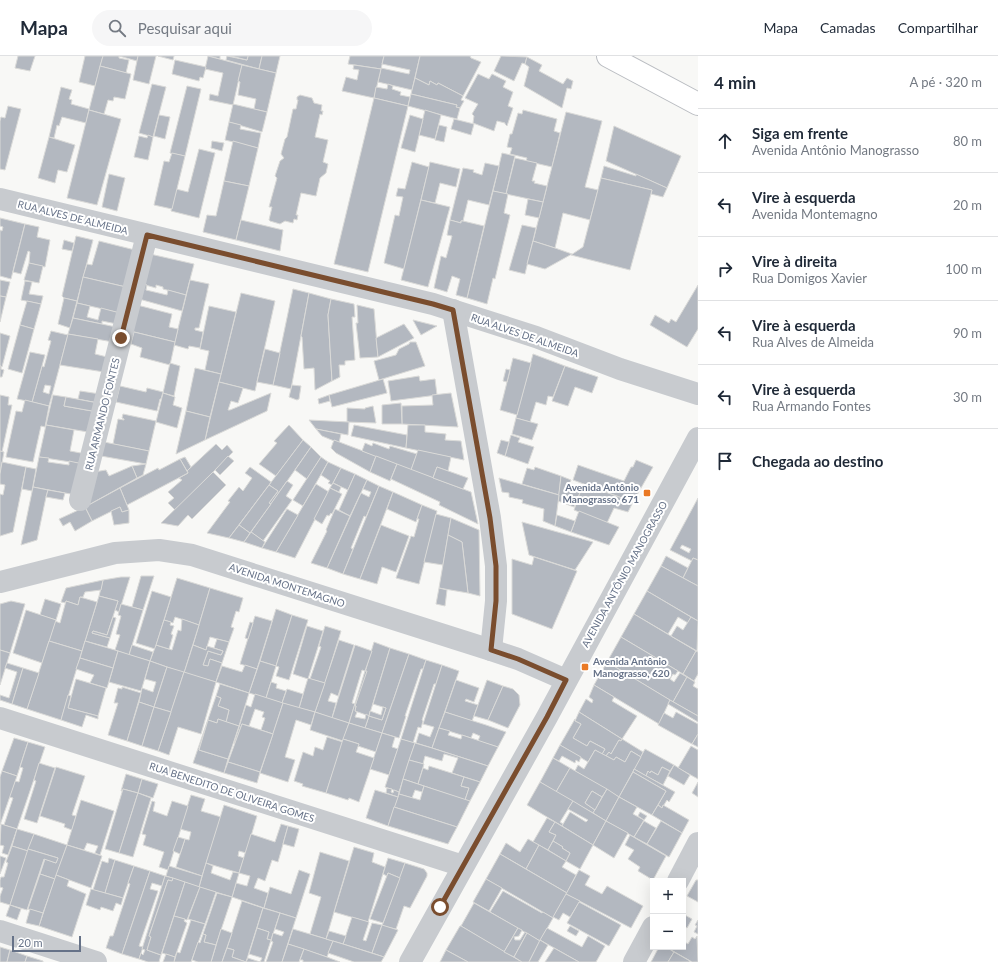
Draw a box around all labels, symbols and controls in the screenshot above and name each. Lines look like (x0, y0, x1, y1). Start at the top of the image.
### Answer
search box (92, 10, 372, 46)
text: Mapa (20, 16, 68, 39)
icon: search (106, 17, 128, 39)
text: Pesquisar aqui (138, 19, 232, 37)
text: Mapa (763, 19, 798, 36)
text: Camadas (820, 19, 876, 36)
text: Compartilhar (898, 19, 978, 36)
text: 4 min (714, 72, 756, 93)
text: A pé · 320 m (909, 74, 982, 90)
text: Siga em frente (752, 124, 848, 142)
icon: ahead (714, 130, 736, 152)
text: 80 m (953, 133, 982, 149)
text: Avenida Antônio Manograsso (752, 142, 919, 158)
text: Vire à esquerda (752, 188, 856, 206)
icon: left (714, 194, 736, 216)
street label: RUA ALVES DE ALMEIDA (17, 197, 130, 237)
text: 20 m (953, 197, 982, 213)
text: Avenida Montemagno (752, 206, 878, 222)
text: Vire à direita (752, 252, 837, 270)
icon: right (714, 258, 736, 280)
text: 100 m (945, 261, 982, 277)
text: Rua Domigos Xavier (752, 270, 867, 286)
street label: RUA ALVES DE ALMEIDA (470, 311, 581, 359)
text: Vire à esquerda (752, 316, 856, 334)
icon: left (714, 322, 736, 344)
text: 90 m (953, 325, 982, 341)
route end (112, 329, 130, 347)
text: Rua Alves de Almeida (752, 334, 874, 350)
street label: RUA ARMANDO FONTES (82, 357, 122, 471)
text: Vire à esquerda (752, 380, 856, 398)
icon: left (714, 386, 736, 408)
text: 30 m (953, 389, 982, 405)
text: Rua Armando Fontes (752, 398, 871, 414)
icon: arrive (714, 450, 736, 472)
text: Chegada ao destino (752, 452, 883, 470)
place label: Avenida Antônio Manograsso, 671 (563, 481, 639, 505)
marker: Avenida Antônio Manograsso, 671 (642, 488, 652, 498)
street label: AVENIDA ANTÔNIO MANOGRASSO (579, 499, 669, 649)
street label: AVENIDA MONTEMAGNO (228, 561, 346, 609)
place label: Avenida Antônio Manograsso, 620 (592, 655, 670, 679)
marker: Avenida Antônio Manograsso, 620 (580, 662, 590, 672)
street label: RUA BENEDITO DE OLIVEIRA GOMES (148, 760, 316, 824)
map controls (650, 878, 686, 950)
button: + (650, 878, 686, 914)
route start (431, 898, 449, 916)
button: − (650, 914, 686, 950)
scale bar (12, 934, 81, 953)
text: 20 m (18, 936, 43, 949)

